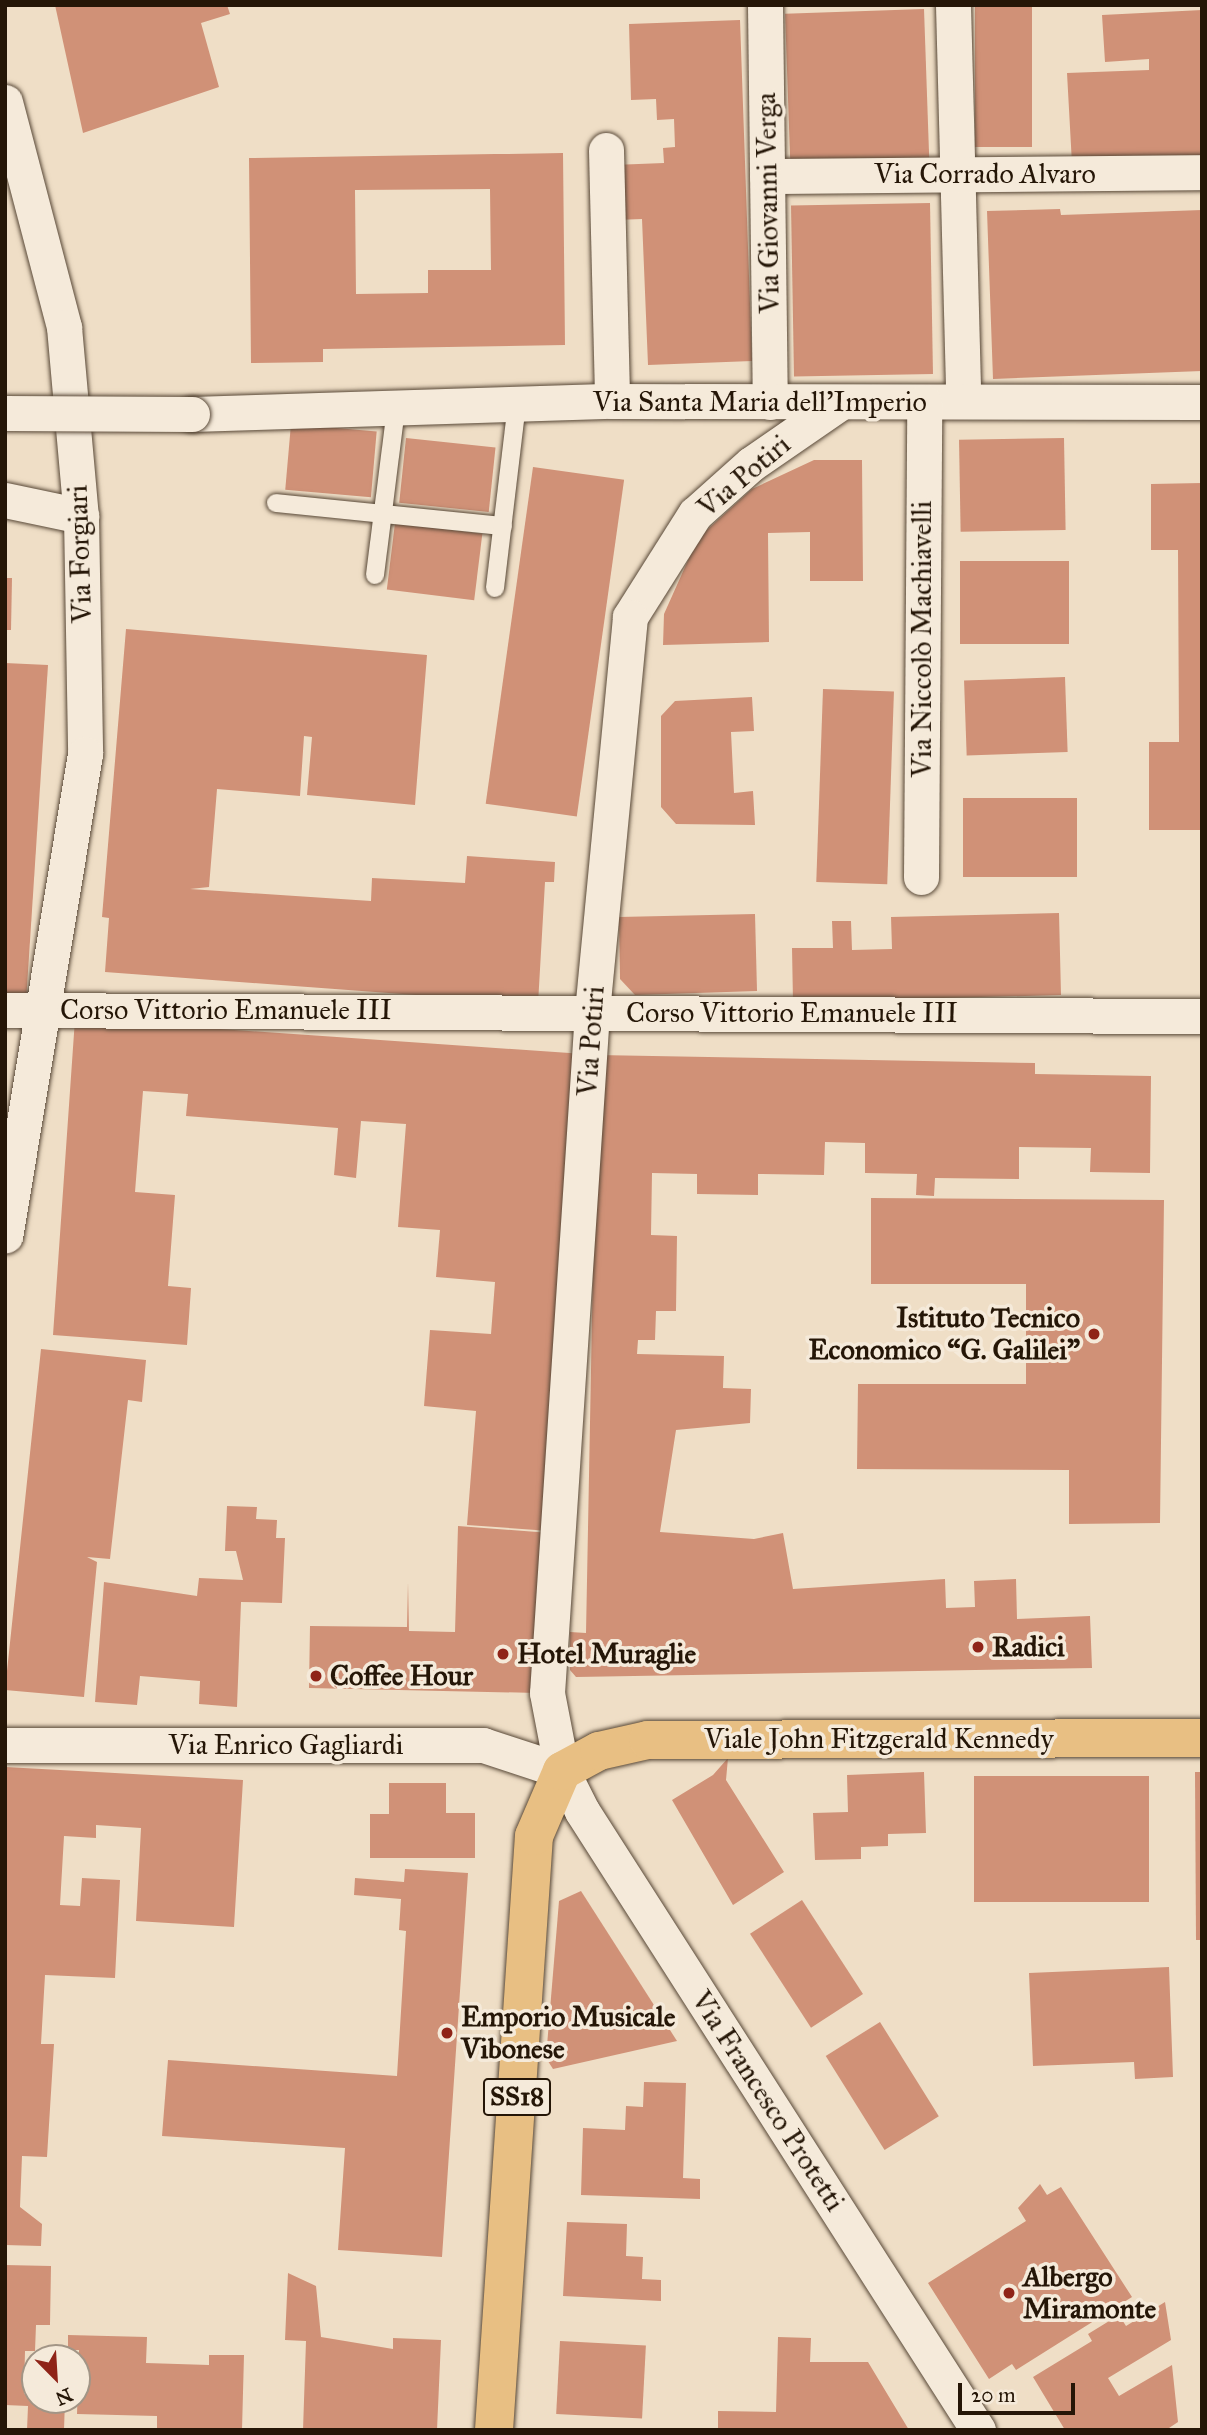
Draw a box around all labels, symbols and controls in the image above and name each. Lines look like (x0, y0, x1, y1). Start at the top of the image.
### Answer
street label: Via Giovanni Verga (749, 92, 787, 314)
street label: Via Corrado Alvaro (874, 157, 1096, 191)
street label: Via Santa Maria dell'Imperio (593, 385, 927, 419)
street label: Via Potiri (691, 428, 797, 524)
street label: Via Forgiari (61, 484, 99, 624)
street label: Via Niccolò Machiavelli (905, 501, 939, 777)
street label: Via Potiri (570, 985, 612, 1097)
street label: Corso Vittorio Emanuele III (60, 993, 392, 1027)
street label: Corso Vittorio Emanuele III (626, 996, 958, 1030)
place label: Istituto Tecnico Economico “G. Galilei” (809, 1301, 1080, 1367)
marker: Istituto Tecnico Economico “G. Galilei” (1086, 1326, 1102, 1342)
place label: Radici (992, 1630, 1065, 1664)
place label: Hotel Muraglie (517, 1637, 696, 1671)
marker: Radici (970, 1639, 986, 1655)
marker: Hotel Muraglie (495, 1646, 511, 1662)
place label: Coffee Hour (330, 1659, 473, 1693)
marker: Coffee Hour (308, 1668, 324, 1684)
street label: Viale John Fitzgerald Kennedy (704, 1722, 1054, 1756)
street label: Via Enrico Gagliardi (168, 1728, 404, 1762)
street label: Via Francesco Protetti (684, 1985, 852, 2217)
place label: Emporio Musicale Vibonese (461, 2000, 675, 2066)
marker: Emporio Musicale Vibonese (439, 2025, 455, 2041)
road number: SS18 (482, 2074, 552, 2120)
place label: Albergo Miramonte (1023, 2260, 1156, 2326)
marker: Albergo Miramonte (1001, 2285, 1017, 2301)
north arrow (21, 2344, 91, 2414)
scale bar (962, 2368, 1079, 2412)
text: 20 m (971, 2382, 1016, 2408)
text: N (52, 2383, 76, 2411)

